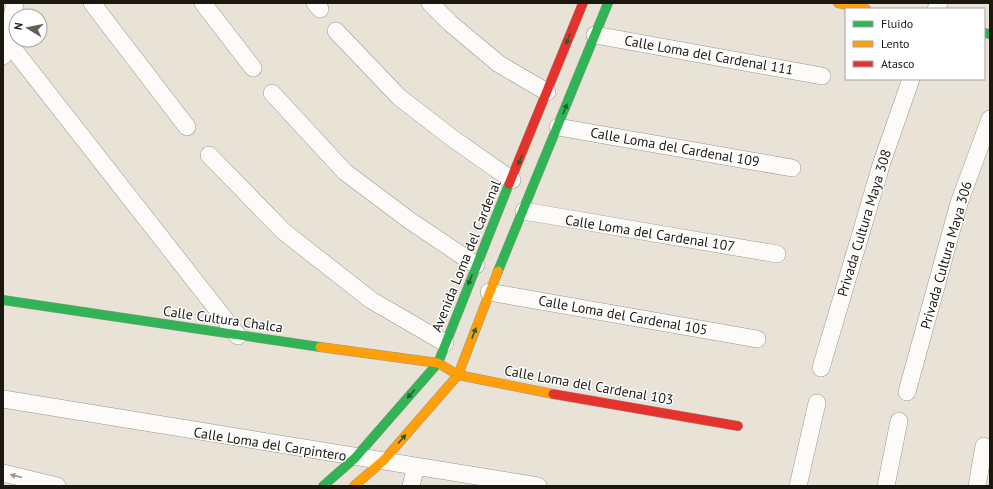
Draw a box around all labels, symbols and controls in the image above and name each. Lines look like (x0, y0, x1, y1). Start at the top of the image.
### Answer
north arrow (8, 8, 48, 48)
legend (845, 8, 985, 80)
text: Fluido (881, 16, 913, 31)
text: N (11, 21, 26, 31)
street label: Calle Loma del Cardenal 111 (623, 31, 795, 79)
one-way arrow (565, 34, 571, 46)
text: Lento (881, 36, 910, 51)
text: Atasco (881, 56, 914, 71)
one-way arrow (563, 103, 569, 115)
street label: Calle Loma del Cardenal 109 (589, 123, 761, 171)
street label: Privada Cultura Maya 308 (833, 147, 895, 299)
one-way arrow (517, 154, 523, 165)
street label: Avenida Loma del Cardenal (427, 177, 505, 335)
street label: Privada Cultura Maya 306 (916, 179, 976, 331)
street label: Calle Loma del Cardenal 107 (564, 211, 736, 255)
one-way arrow (467, 274, 473, 286)
street label: Calle Loma del Cardenal 105 (537, 291, 709, 339)
street label: Calle Cultura Chalca (162, 302, 284, 336)
one-way arrow (471, 327, 477, 339)
street label: Calle Loma del Cardenal 103 (503, 361, 675, 409)
one-way arrow (407, 389, 416, 399)
street label: Calle Loma del Carpintero (192, 423, 348, 465)
one-way arrow (397, 435, 406, 444)
one-way arrow (10, 473, 23, 479)

